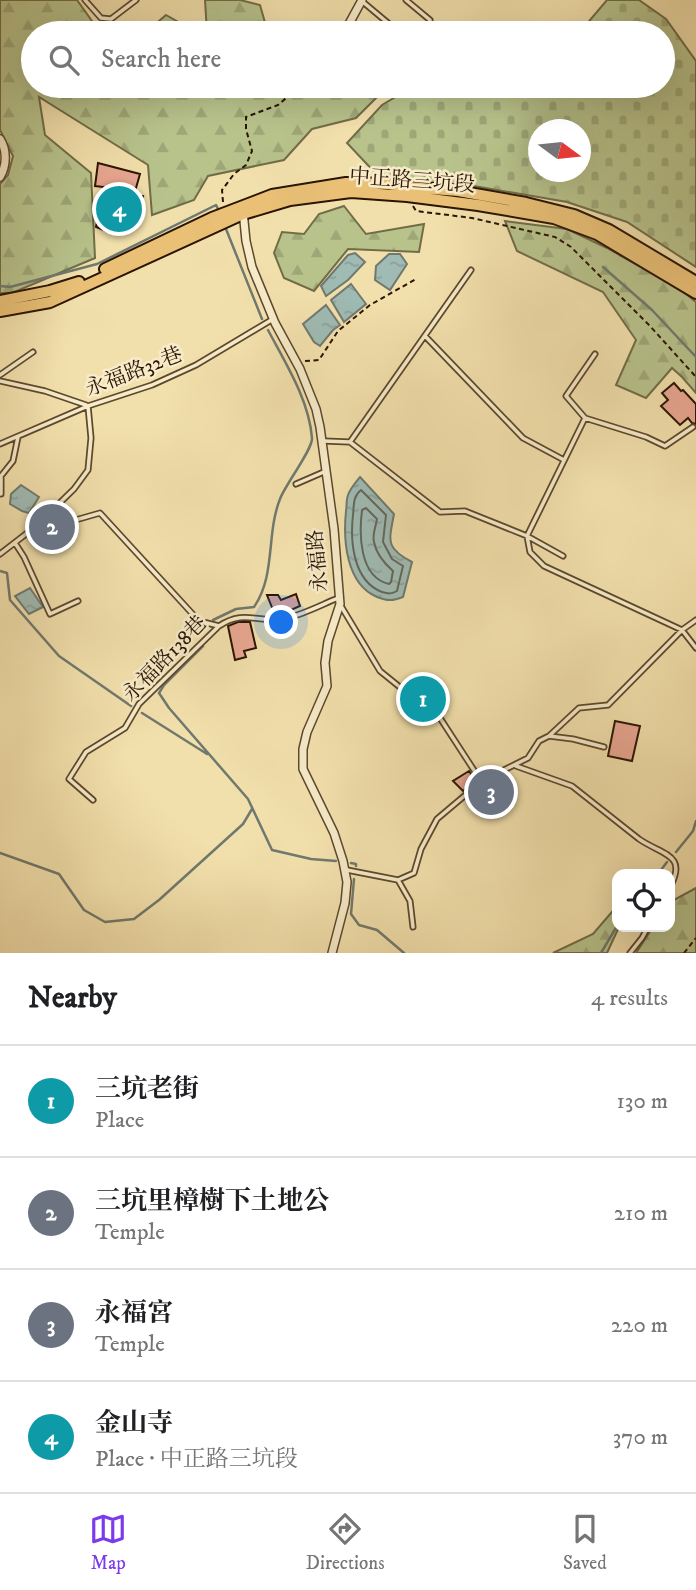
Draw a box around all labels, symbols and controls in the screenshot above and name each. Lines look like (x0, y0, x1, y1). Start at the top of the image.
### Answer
search box (21, 21, 675, 98)
icon: search (45, 41, 83, 79)
text: Search here (101, 43, 221, 76)
north arrow (528, 119, 591, 182)
street label: 中正路三坑段 (348, 164, 476, 198)
pin: 4 (96, 183, 142, 235)
street label: 永福路32巷 (82, 342, 186, 402)
pin: 2 (29, 501, 75, 553)
street label: 永福路 (302, 528, 334, 594)
your location (264, 605, 298, 639)
street label: 永福路138巷 (117, 610, 213, 708)
pin: 1 (400, 673, 446, 725)
pin: 3 (468, 766, 514, 818)
map controls (612, 869, 675, 932)
button: locate (612, 869, 675, 932)
text: Nearby (28, 980, 117, 1017)
text: 4 results (591, 984, 668, 1013)
text: 三坑老街 (95, 1073, 199, 1106)
text: 1 (47, 1087, 55, 1116)
text: 130 m (616, 1087, 668, 1116)
text: Place (95, 1106, 144, 1135)
text: 三坑里樟樹下土地公 (95, 1185, 329, 1218)
text: 2 (45, 1199, 57, 1228)
text: 210 m (614, 1199, 668, 1228)
text: Temple (95, 1218, 165, 1247)
text: 永福宮 (95, 1297, 173, 1330)
text: 3 (47, 1311, 55, 1340)
text: 220 m (611, 1311, 668, 1340)
text: Temple (95, 1330, 165, 1359)
text: 金山寺 (95, 1407, 173, 1440)
text: 4 (44, 1423, 58, 1452)
text: 370 m (613, 1423, 668, 1452)
text: Place · 中正路三坑段 (95, 1445, 298, 1474)
tab: Map (89, 1510, 127, 1575)
tab: Directions (306, 1510, 385, 1575)
tab: Saved (563, 1510, 607, 1575)

